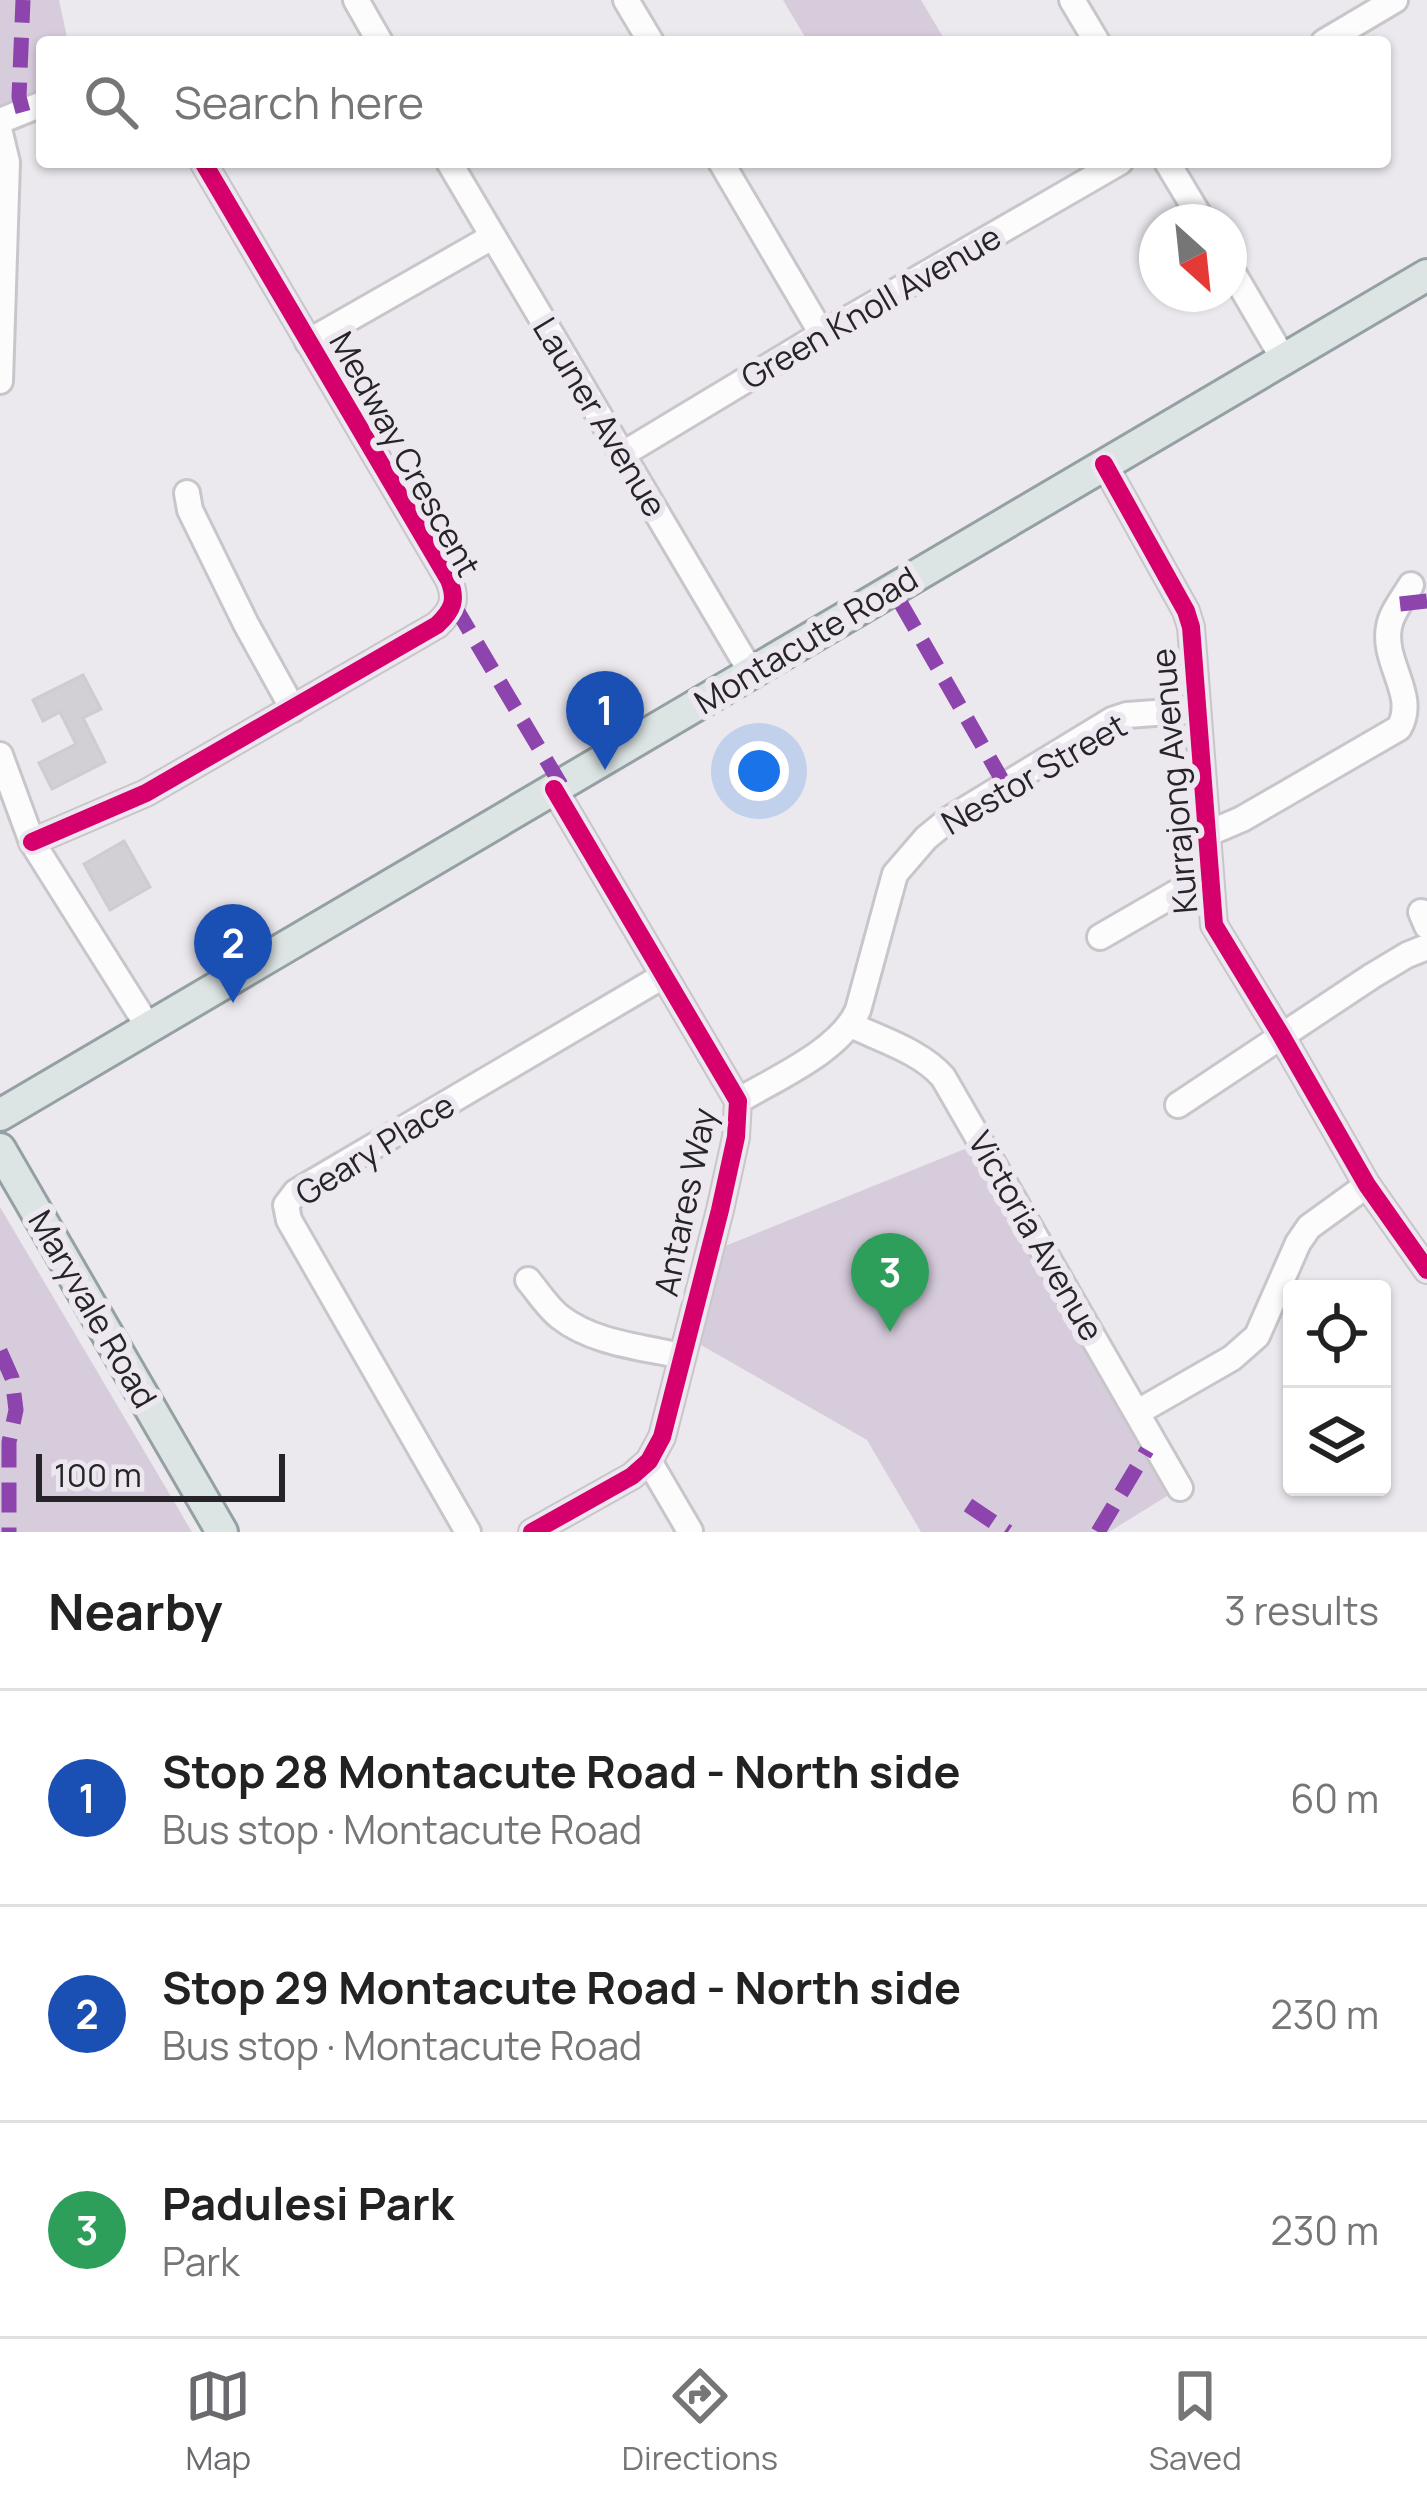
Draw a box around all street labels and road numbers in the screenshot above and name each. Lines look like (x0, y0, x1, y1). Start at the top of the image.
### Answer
street label: Green Knoll Avenue (733, 214, 1009, 399)
street label: Launer Avenue (523, 309, 678, 525)
street label: Medway Crescent (319, 323, 491, 584)
street label: Montacute Road (686, 555, 926, 724)
street label: Kurrajong Avenue (1139, 647, 1208, 915)
street label: Nestor Street (933, 702, 1135, 845)
street label: Geary Place (287, 1082, 463, 1215)
street label: Antares Way (643, 1104, 726, 1300)
street label: Victoria Avenue (958, 1123, 1115, 1349)
street label: Maryvale Road (19, 1202, 168, 1416)

